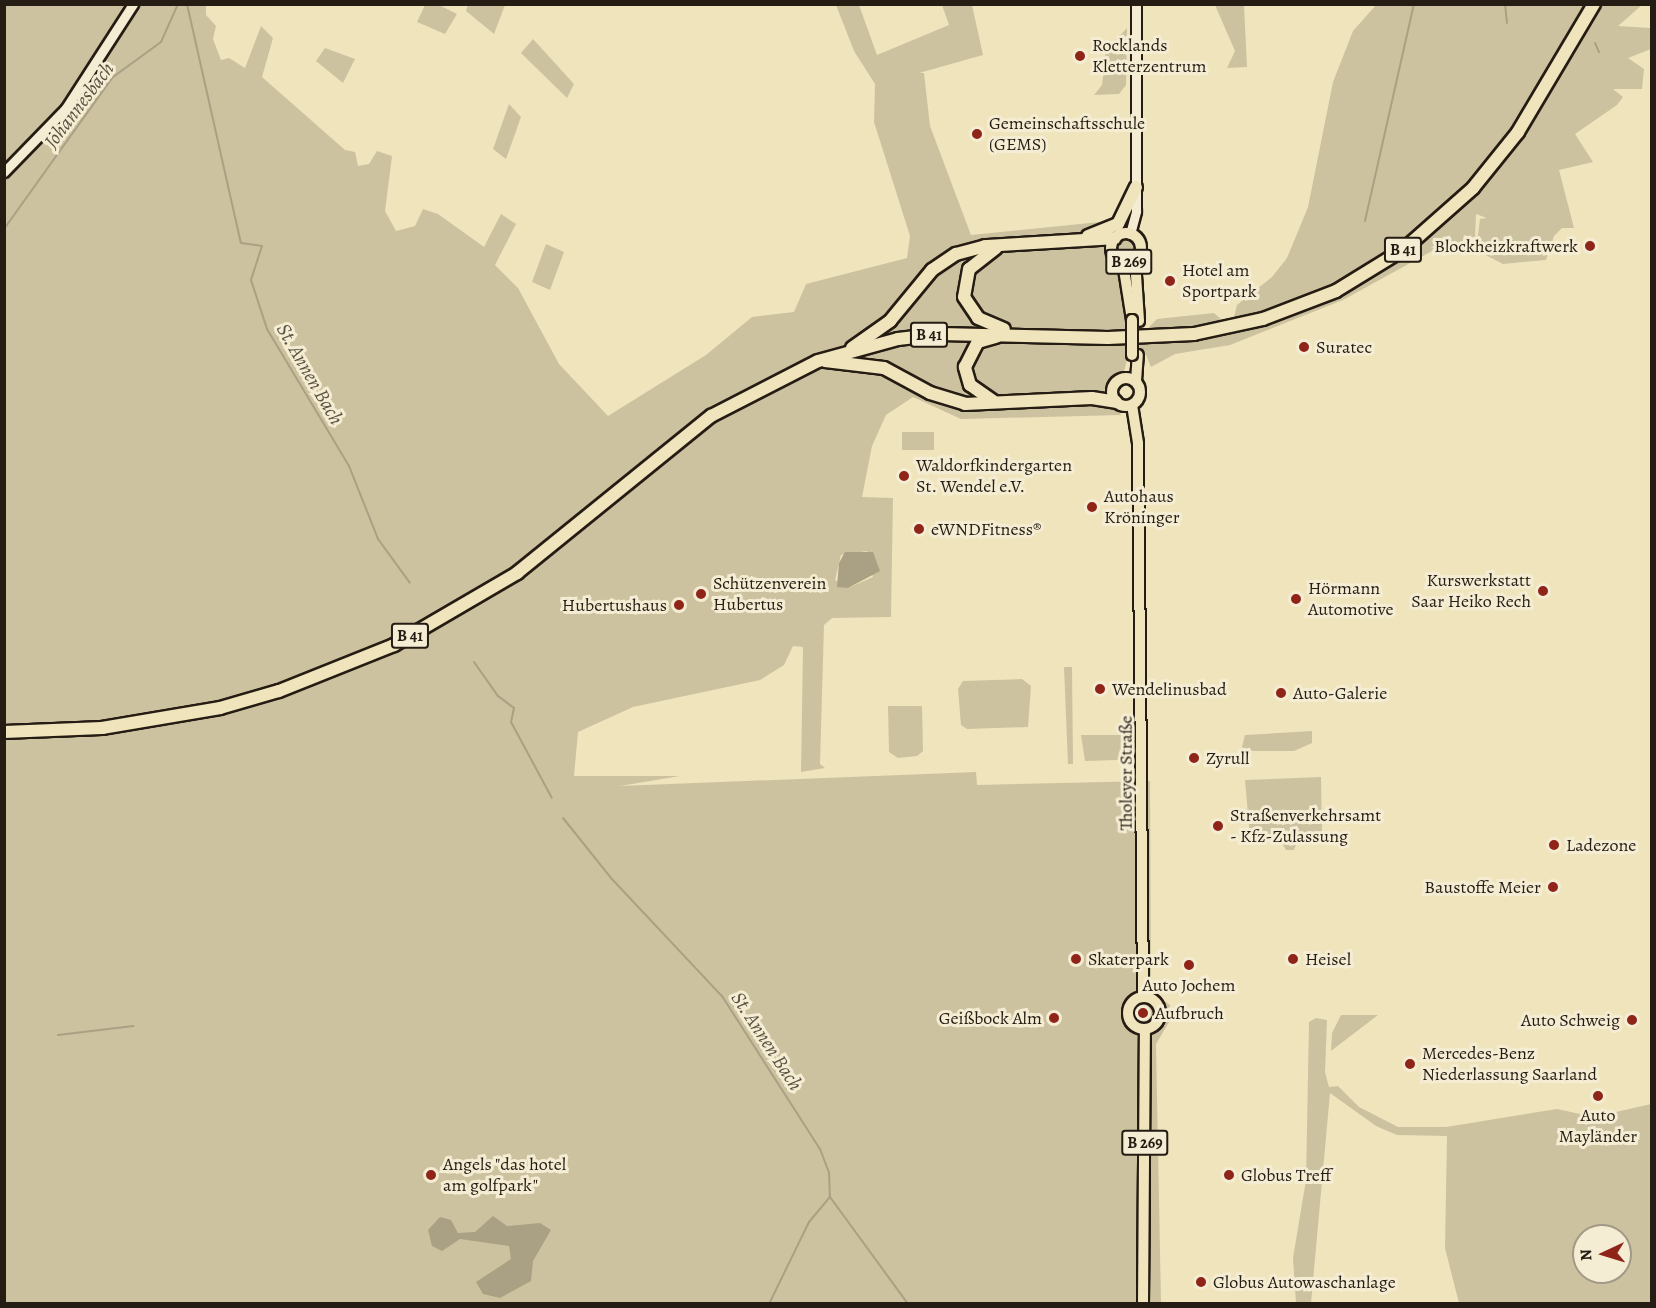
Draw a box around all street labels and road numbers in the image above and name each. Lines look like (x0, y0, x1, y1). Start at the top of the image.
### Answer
road number: B 41 (1384, 237, 1422, 263)
road number: B 269 (1105, 249, 1153, 275)
road number: B 41 (910, 322, 948, 348)
road number: B 41 (390, 623, 430, 649)
street label: Tholeyer Straße (1115, 716, 1137, 830)
road number: B 269 (1121, 1130, 1169, 1156)

